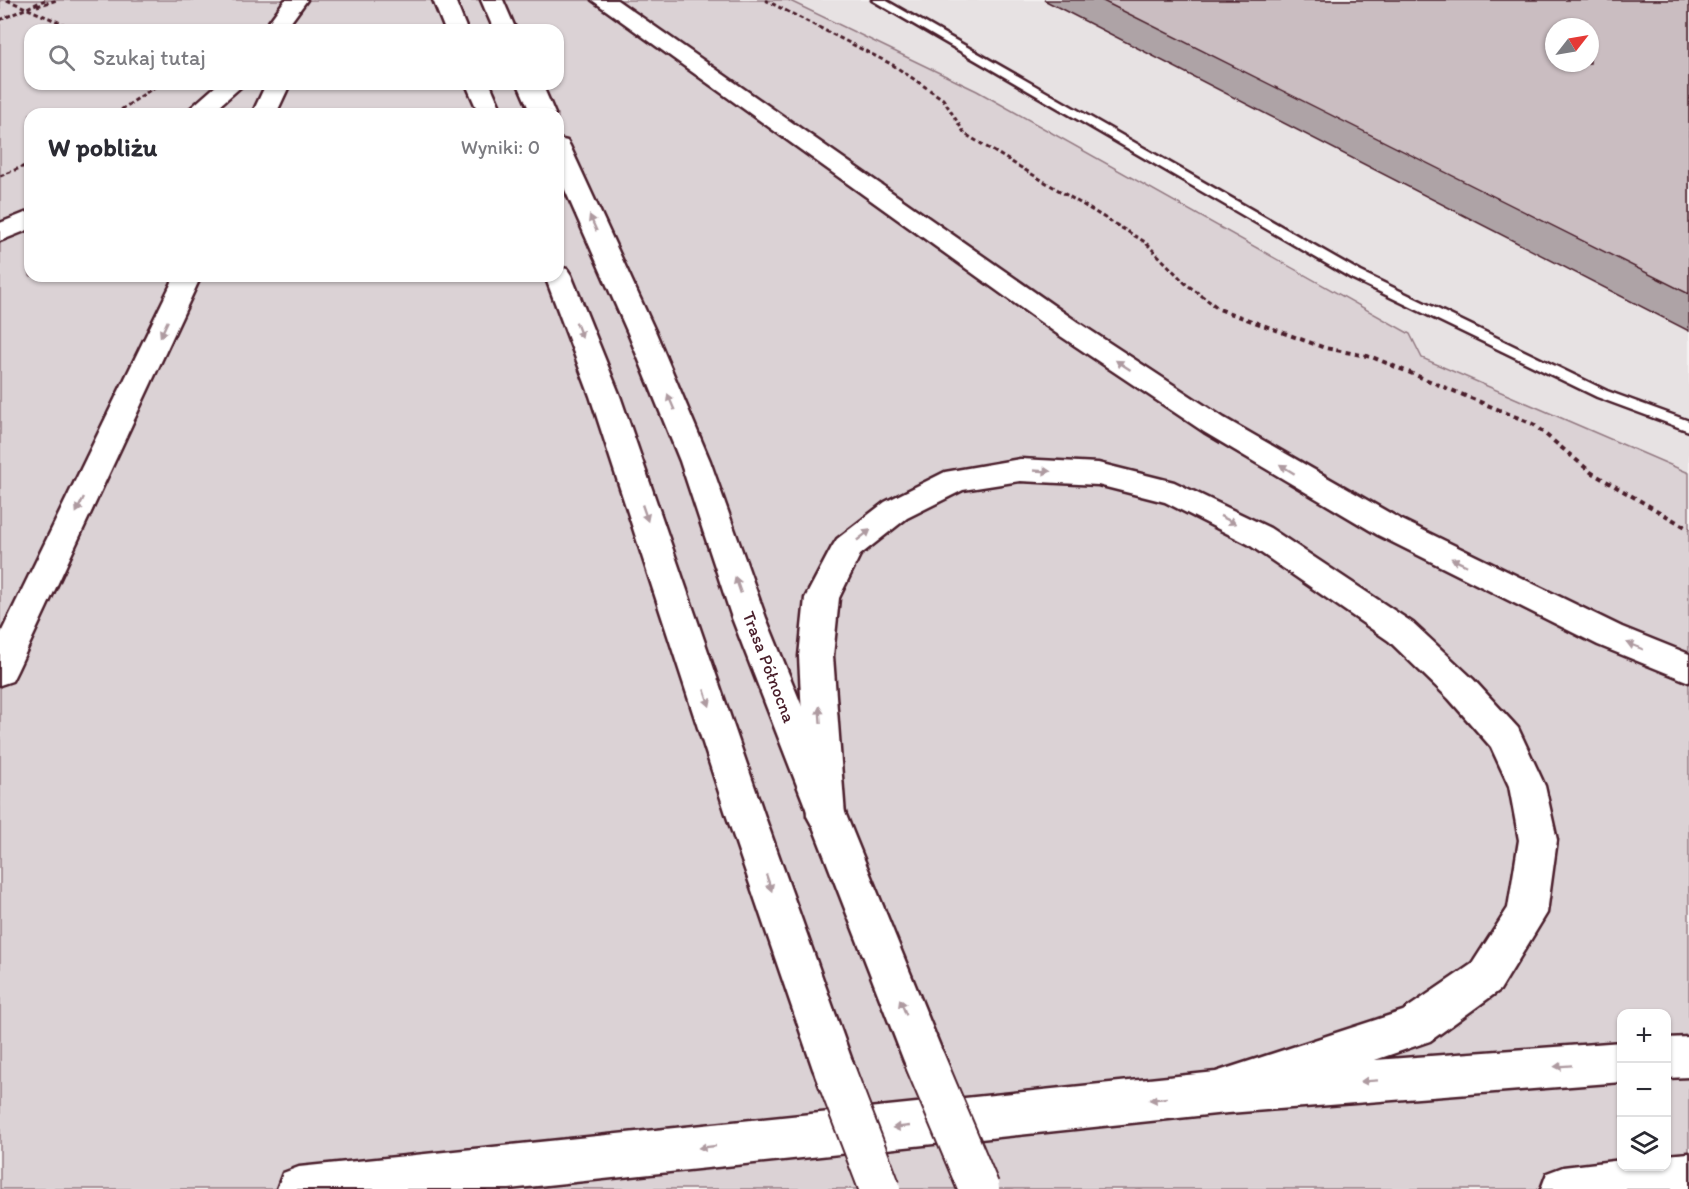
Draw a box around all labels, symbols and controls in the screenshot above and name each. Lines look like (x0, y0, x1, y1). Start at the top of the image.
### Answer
north arrow (1545, 18, 1599, 72)
search box (24, 24, 564, 90)
icon: search (45, 41, 78, 74)
text: Szukaj tutaj (93, 44, 206, 71)
text: W pobliżu (48, 131, 157, 163)
text: Wyniki: 0 (461, 135, 540, 159)
one-way arrow (587, 214, 597, 232)
one-way arrow (159, 320, 168, 337)
one-way arrow (575, 321, 584, 339)
one-way arrow (1115, 359, 1131, 370)
one-way arrow (666, 392, 676, 410)
one-way arrow (1279, 464, 1295, 475)
one-way arrow (1033, 466, 1052, 475)
one-way arrow (75, 496, 84, 513)
one-way arrow (641, 504, 651, 522)
one-way arrow (1220, 516, 1237, 525)
one-way arrow (856, 529, 871, 541)
one-way arrow (1450, 557, 1467, 567)
one-way arrow (733, 575, 742, 593)
street label: Trasa Północna (738, 608, 801, 726)
one-way arrow (1625, 641, 1643, 651)
one-way arrow (702, 689, 712, 707)
one-way arrow (815, 706, 825, 725)
one-way arrow (764, 874, 774, 892)
one-way arrow (898, 998, 907, 1016)
map controls (1617, 1009, 1671, 1171)
button: + (1617, 1009, 1671, 1063)
one-way arrow (1554, 1062, 1573, 1071)
button: − (1617, 1063, 1671, 1117)
one-way arrow (1359, 1076, 1378, 1086)
one-way arrow (1148, 1094, 1167, 1104)
button: layers (1617, 1117, 1671, 1171)
one-way arrow (892, 1122, 911, 1132)
one-way arrow (698, 1143, 717, 1152)

